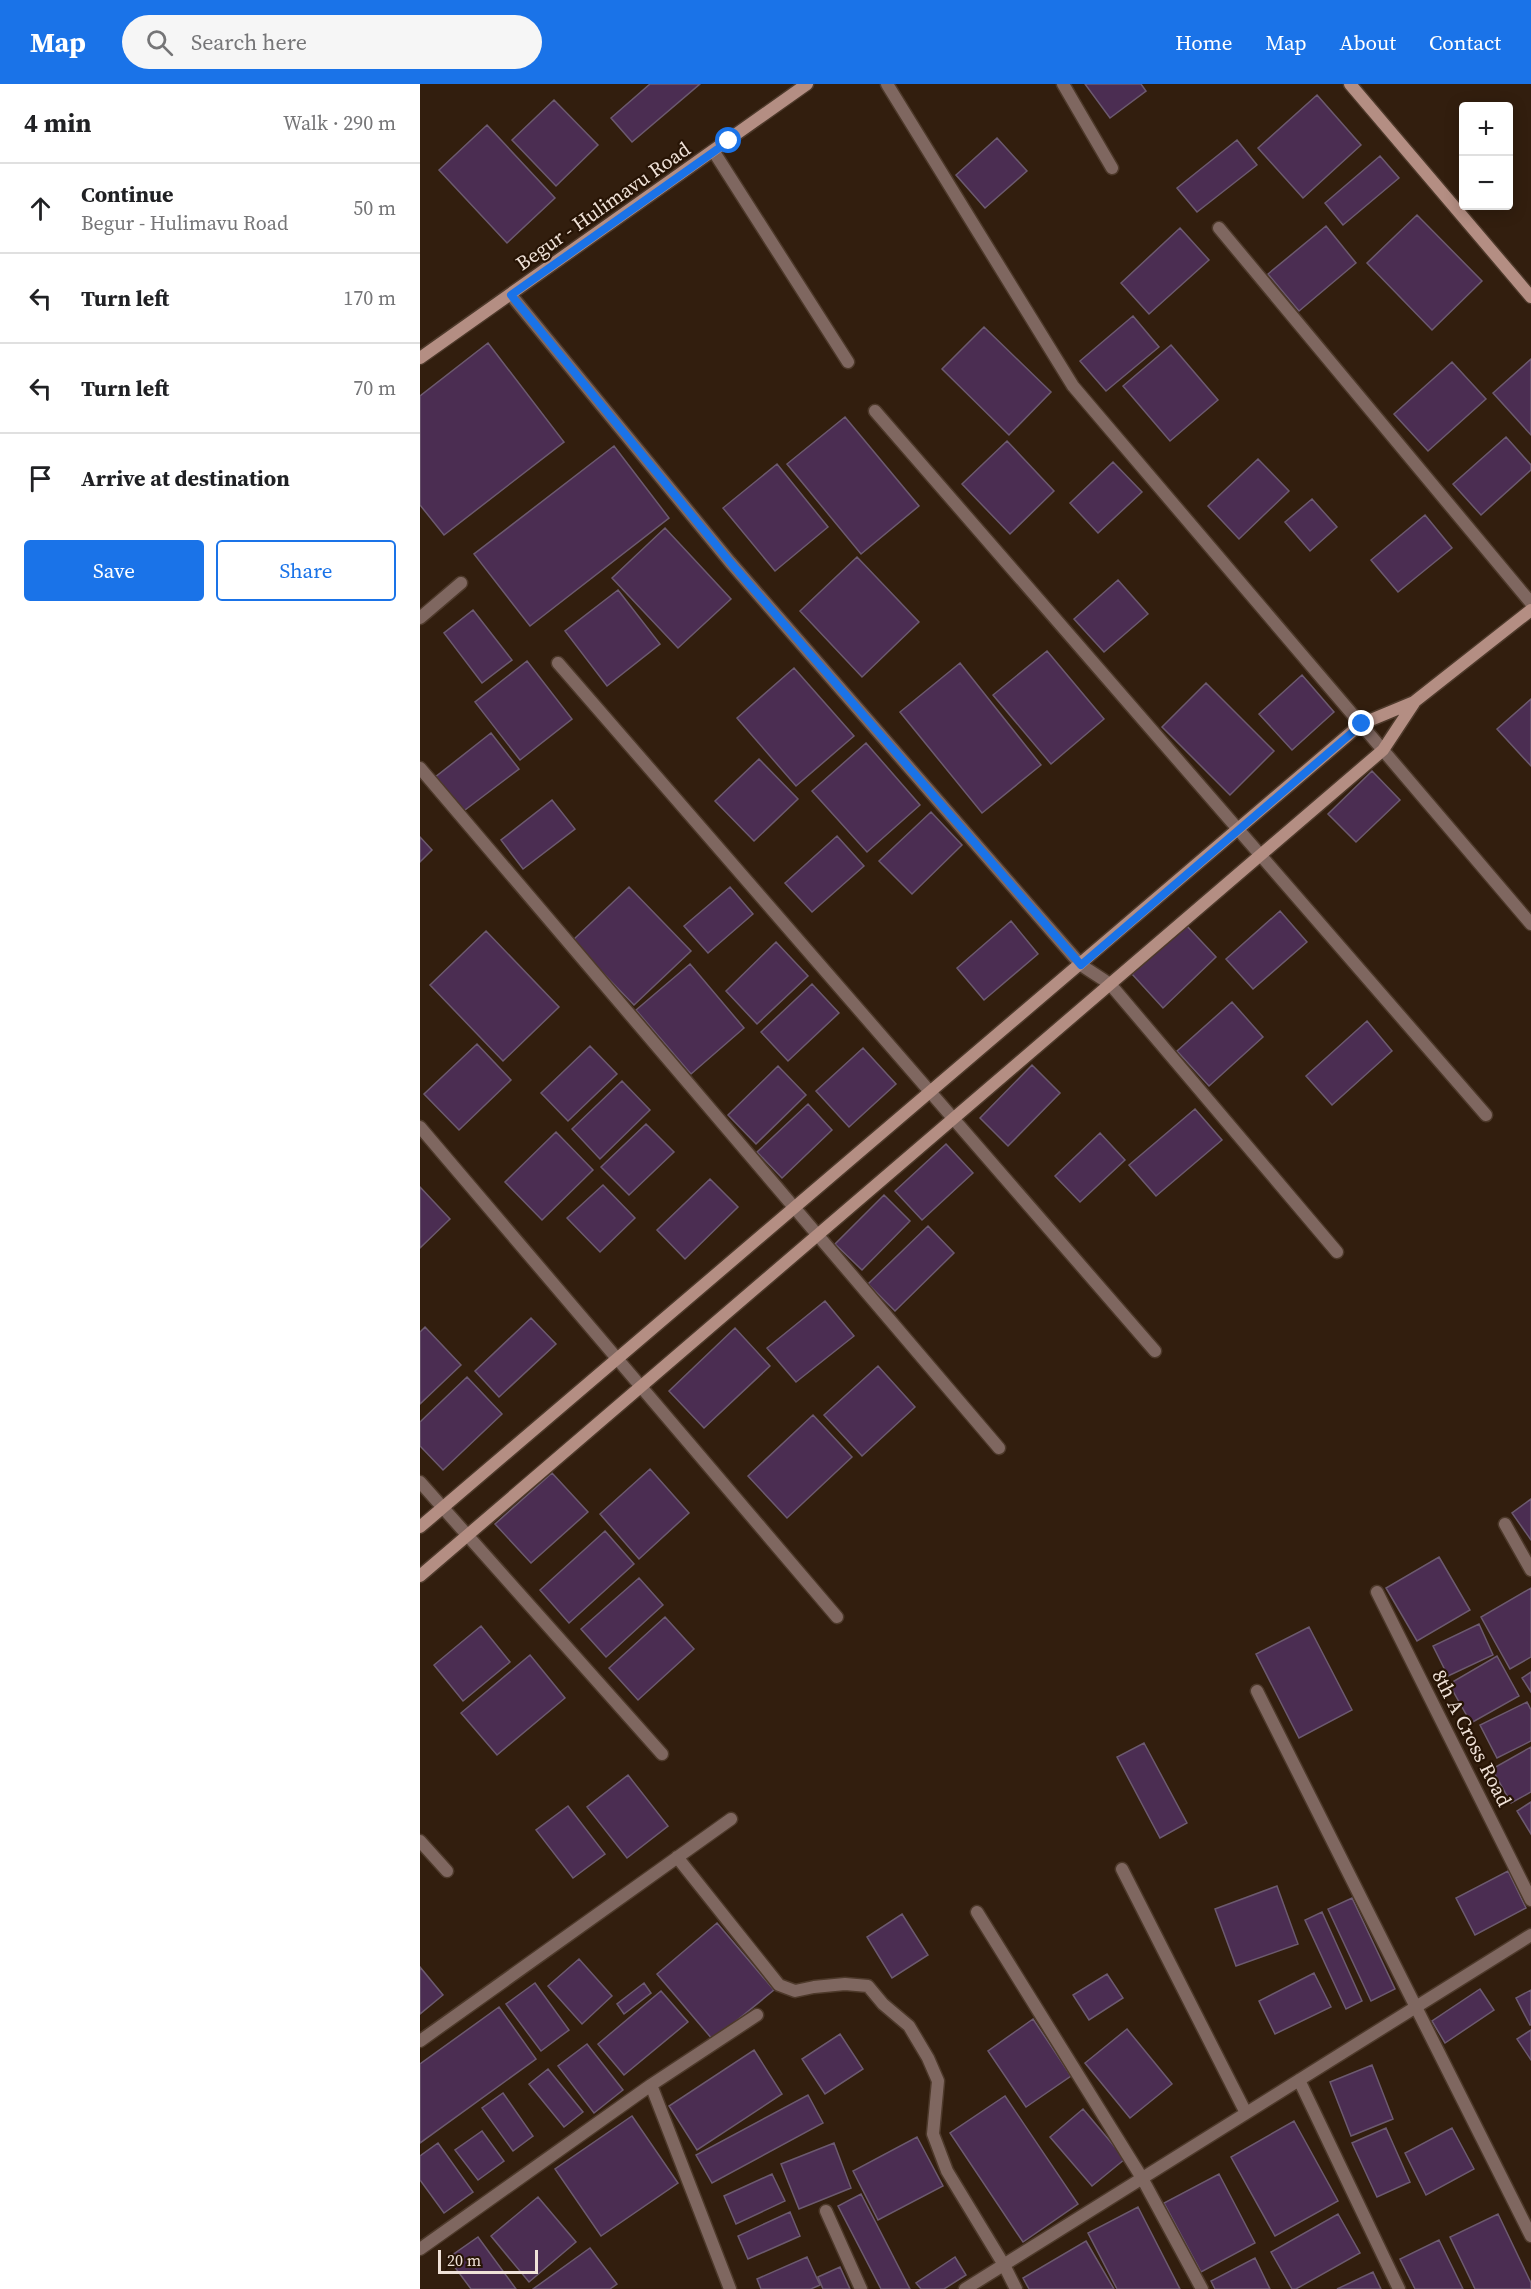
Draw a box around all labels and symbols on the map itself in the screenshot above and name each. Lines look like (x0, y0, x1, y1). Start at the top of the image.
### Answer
route start (715, 127, 741, 153)
street label: Begur - Hulimavu Road (510, 135, 696, 277)
route end (1348, 710, 1374, 736)
street label: 8th A Cross Road (1425, 1665, 1519, 1812)
scale bar (438, 2247, 538, 2274)

